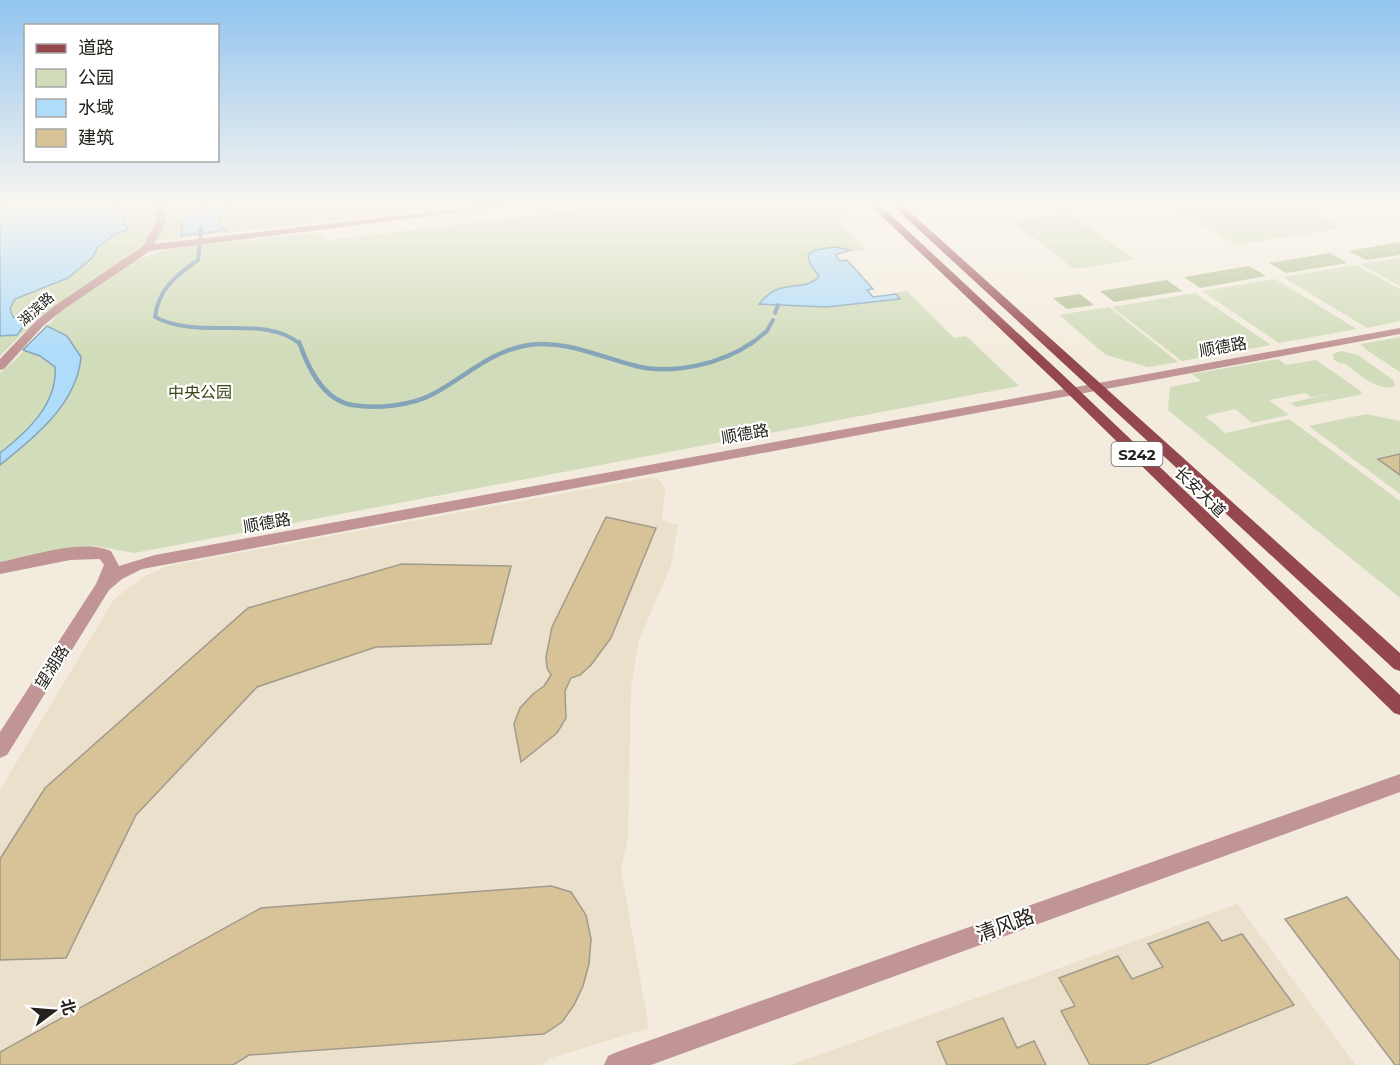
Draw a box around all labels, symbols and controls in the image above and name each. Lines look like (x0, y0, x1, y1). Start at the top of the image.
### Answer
legend (24, 24, 219, 162)
text: 道路 (78, 37, 114, 59)
text: 公园 (78, 67, 114, 89)
text: 水域 (78, 97, 114, 119)
text: 建筑 (78, 127, 114, 149)
street label: 湖滨路 (14, 288, 58, 330)
street label: 顺德路 (1198, 333, 1248, 361)
park label: 中央公园 (168, 383, 232, 402)
street label: 顺德路 (720, 420, 770, 448)
road number: S242 (1112, 442, 1162, 466)
street label: 长安大道 (1170, 463, 1230, 521)
street label: 顺德路 (242, 509, 292, 537)
street label: 望湖路 (31, 642, 73, 692)
street label: 清风路 (973, 903, 1037, 947)
north arrow (24, 981, 84, 1041)
text: 北 (57, 997, 79, 1017)

